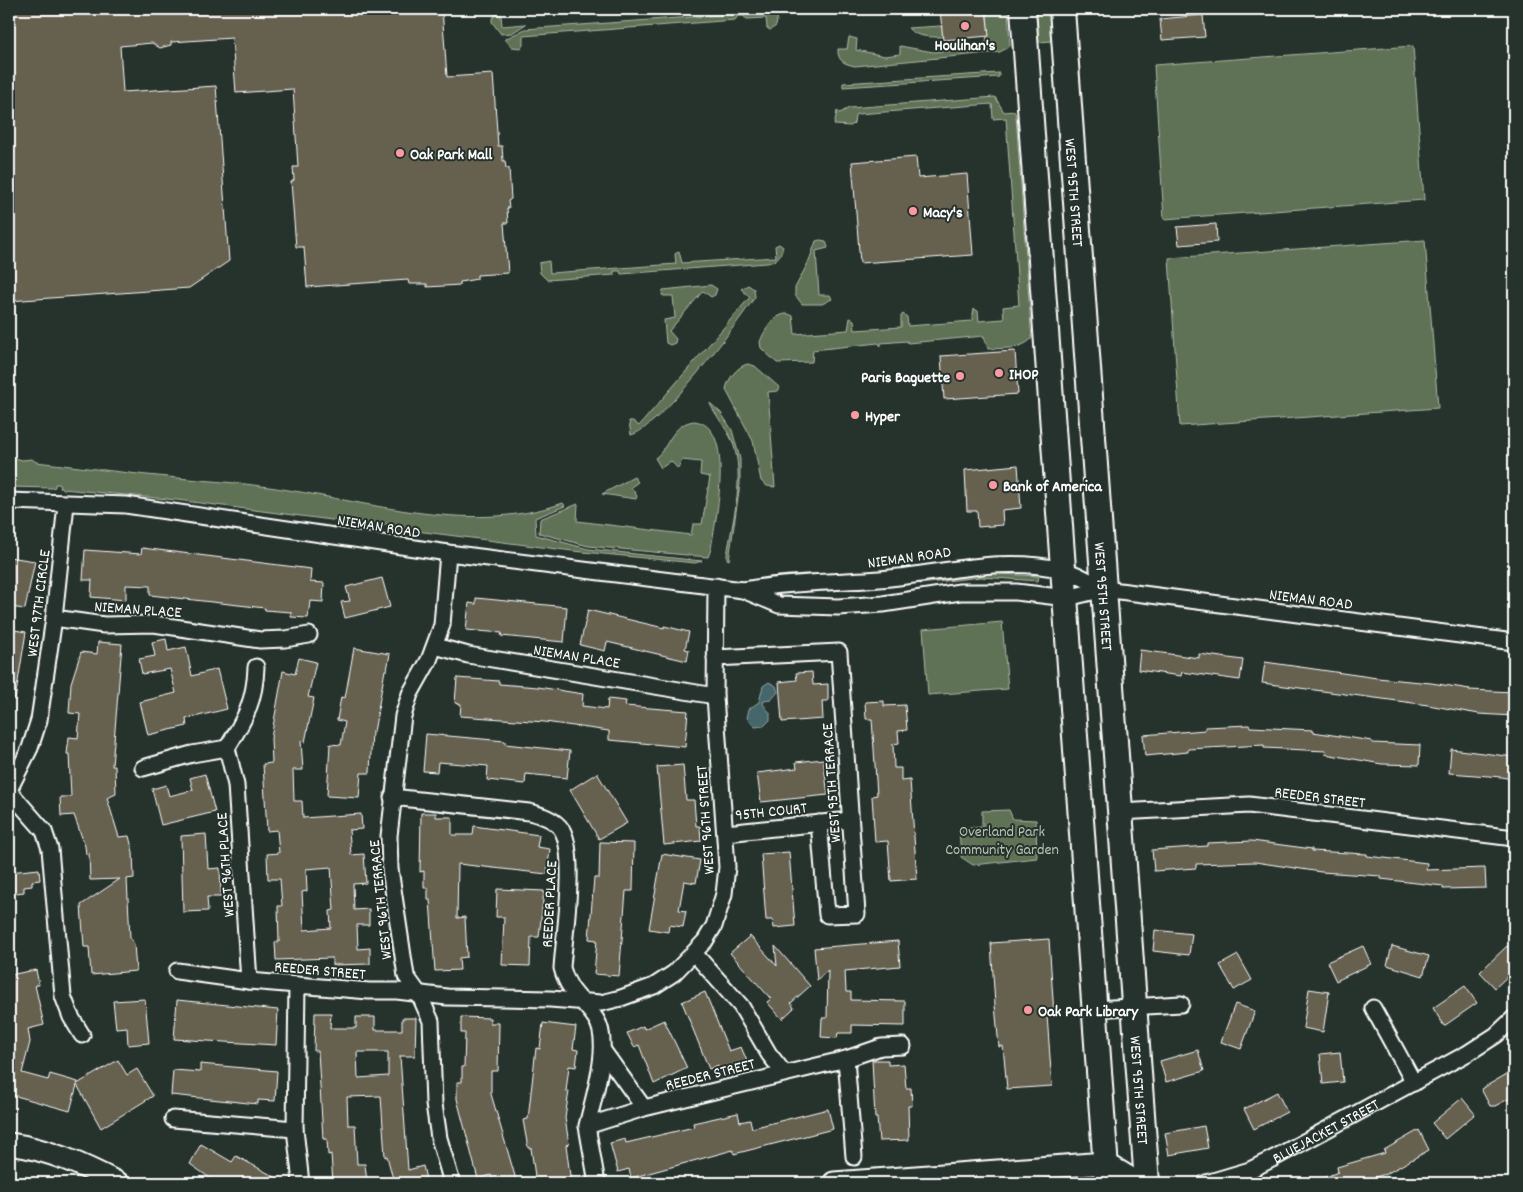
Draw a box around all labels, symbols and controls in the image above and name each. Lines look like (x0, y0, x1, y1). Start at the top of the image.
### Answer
marker: Houlihan's (959, 20, 971, 32)
place label: Houlihan's (934, 35, 996, 58)
street label: WEST 95TH STREET (1057, 138, 1088, 248)
place label: Oak Park Mall (410, 144, 493, 167)
marker: Oak Park Mall (394, 147, 406, 159)
place label: Macy's (923, 202, 963, 225)
marker: Macy's (907, 205, 919, 217)
place label: IHOP (1009, 364, 1039, 387)
place label: Paris Baguette (861, 367, 950, 390)
marker: IHOP (993, 367, 1005, 379)
marker: Paris Baguette (954, 370, 966, 382)
place label: Hyper (865, 406, 901, 429)
marker: Hyper (849, 409, 861, 421)
place label: Bank of America (1003, 476, 1103, 499)
marker: Bank of America (987, 479, 999, 491)
street label: NIEMAN ROAD (335, 510, 422, 545)
street label: NIEMAN ROAD (866, 541, 952, 576)
street label: WEST 95TH STREET (1087, 542, 1117, 652)
street label: WEST 97TH CIRCLE (22, 548, 58, 658)
street label: NIEMAN ROAD (1268, 584, 1354, 617)
street label: NIEMAN PLACE (93, 596, 183, 625)
street label: NIEMAN PLACE (532, 639, 622, 676)
street label: WEST 95TH TERRACE (817, 722, 848, 843)
street label: WEST 96TH STREET (691, 764, 722, 875)
street label: REEDER STREET (1273, 781, 1367, 816)
street label: 95TH COURT (734, 797, 809, 828)
street label: WEST 96TH PLACE (211, 811, 242, 918)
park label: Overland Park Community Garden (945, 821, 1059, 862)
street label: WEST 96TH TERRACE (364, 838, 399, 961)
street label: REEDER PLACE (537, 859, 564, 948)
street label: REEDER STREET (273, 956, 367, 987)
place label: Oak Park Library (1038, 1001, 1140, 1024)
marker: Oak Park Library (1022, 1004, 1034, 1016)
street label: WEST 95TH STREET (1122, 1035, 1153, 1146)
street label: REEDER STREET (663, 1053, 758, 1098)
street label: BLUEJACKET STREET (1269, 1094, 1385, 1171)

